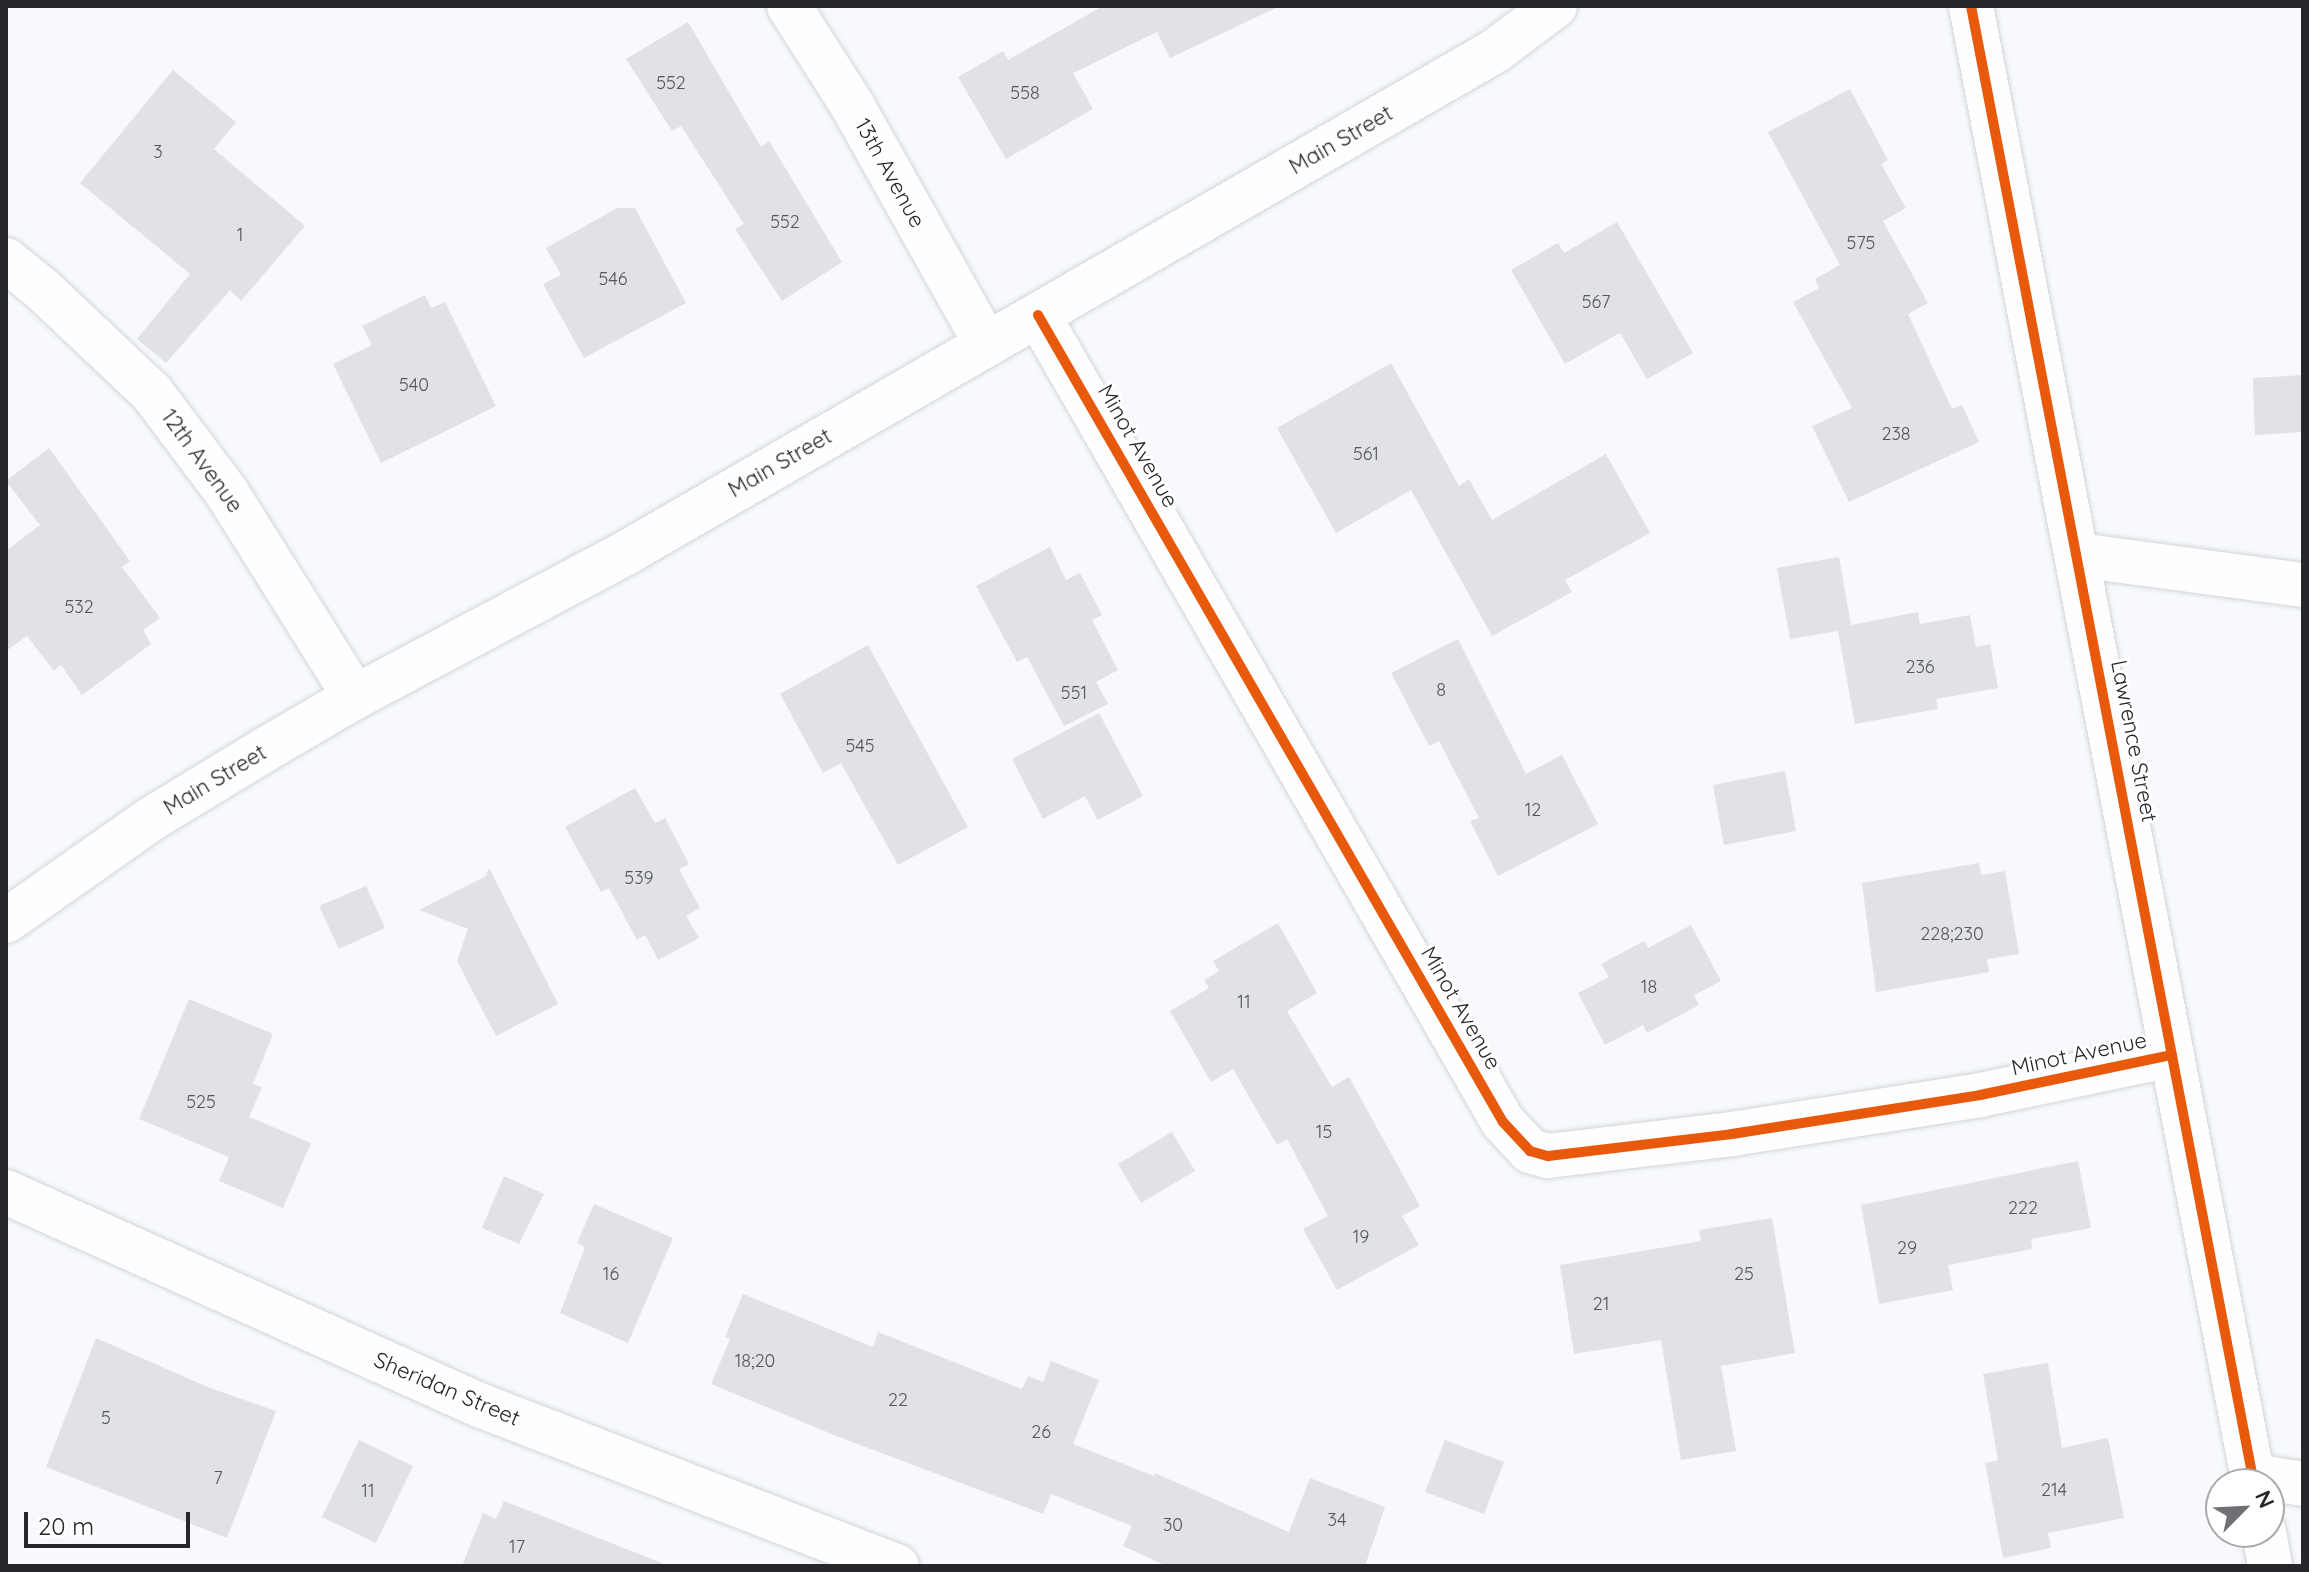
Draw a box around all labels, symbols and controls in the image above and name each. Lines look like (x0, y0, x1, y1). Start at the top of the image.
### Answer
house number: 552 (656, 72, 686, 94)
house number: 558 (1010, 82, 1040, 104)
street label: Main Street (1285, 100, 1397, 180)
street label: 13th Avenue (849, 114, 931, 232)
house number: 3 (153, 141, 163, 163)
house number: 552 (770, 211, 800, 233)
house number: 1 (237, 224, 243, 246)
house number: 575 (1847, 232, 1875, 254)
house number: 546 (599, 268, 627, 290)
house number: 567 (1582, 291, 1610, 313)
house number: 540 (399, 374, 429, 396)
street label: Minot Avenue (1092, 380, 1184, 512)
street label: 12th Avenue (156, 404, 248, 518)
street label: Main Street (724, 423, 836, 503)
house number: 238 (1881, 423, 1911, 445)
house number: 561 (1353, 443, 1379, 465)
house number: 532 (64, 596, 94, 618)
house number: 236 (1905, 656, 1935, 678)
street label: Lawrence Street (2105, 658, 2163, 824)
house number: 8 (1436, 679, 1446, 701)
house number: 551 (1061, 682, 1087, 704)
house number: 545 (845, 735, 875, 757)
street label: Main Street (159, 739, 271, 821)
house number: 12 (1525, 799, 1541, 821)
house number: 539 (624, 867, 654, 889)
house number: 228;230 (1920, 923, 1984, 945)
street label: Minot Avenue (1415, 942, 1507, 1074)
house number: 18 (1641, 976, 1657, 998)
house number: 11 (1237, 991, 1251, 1013)
street label: Minot Avenue (2009, 1027, 2149, 1081)
house number: 525 (186, 1091, 216, 1113)
house number: 15 (1316, 1121, 1332, 1143)
house number: 222 (2008, 1197, 2038, 1219)
house number: 19 (1353, 1226, 1369, 1248)
house number: 29 (1897, 1237, 1917, 1259)
house number: 16 (603, 1263, 619, 1285)
house number: 25 (1734, 1263, 1754, 1285)
house number: 21 (1593, 1293, 1609, 1315)
street label: Sheridan Street (370, 1346, 524, 1432)
house number: 18;20 (735, 1350, 775, 1372)
house number: 22 (888, 1389, 908, 1411)
house number: 5 (101, 1407, 111, 1429)
house number: 26 (1031, 1421, 1051, 1443)
house number: 7 (213, 1467, 223, 1489)
north arrow (2205, 1468, 2285, 1548)
house number: 214 (2041, 1479, 2067, 1501)
house number: 11 (361, 1480, 375, 1502)
text: N (2249, 1486, 2281, 1512)
scale bar (28, 1496, 194, 1546)
house number: 34 (1328, 1509, 1346, 1531)
text: 20 m (38, 1511, 94, 1541)
house number: 30 (1163, 1514, 1183, 1536)
house number: 17 (509, 1536, 525, 1558)

